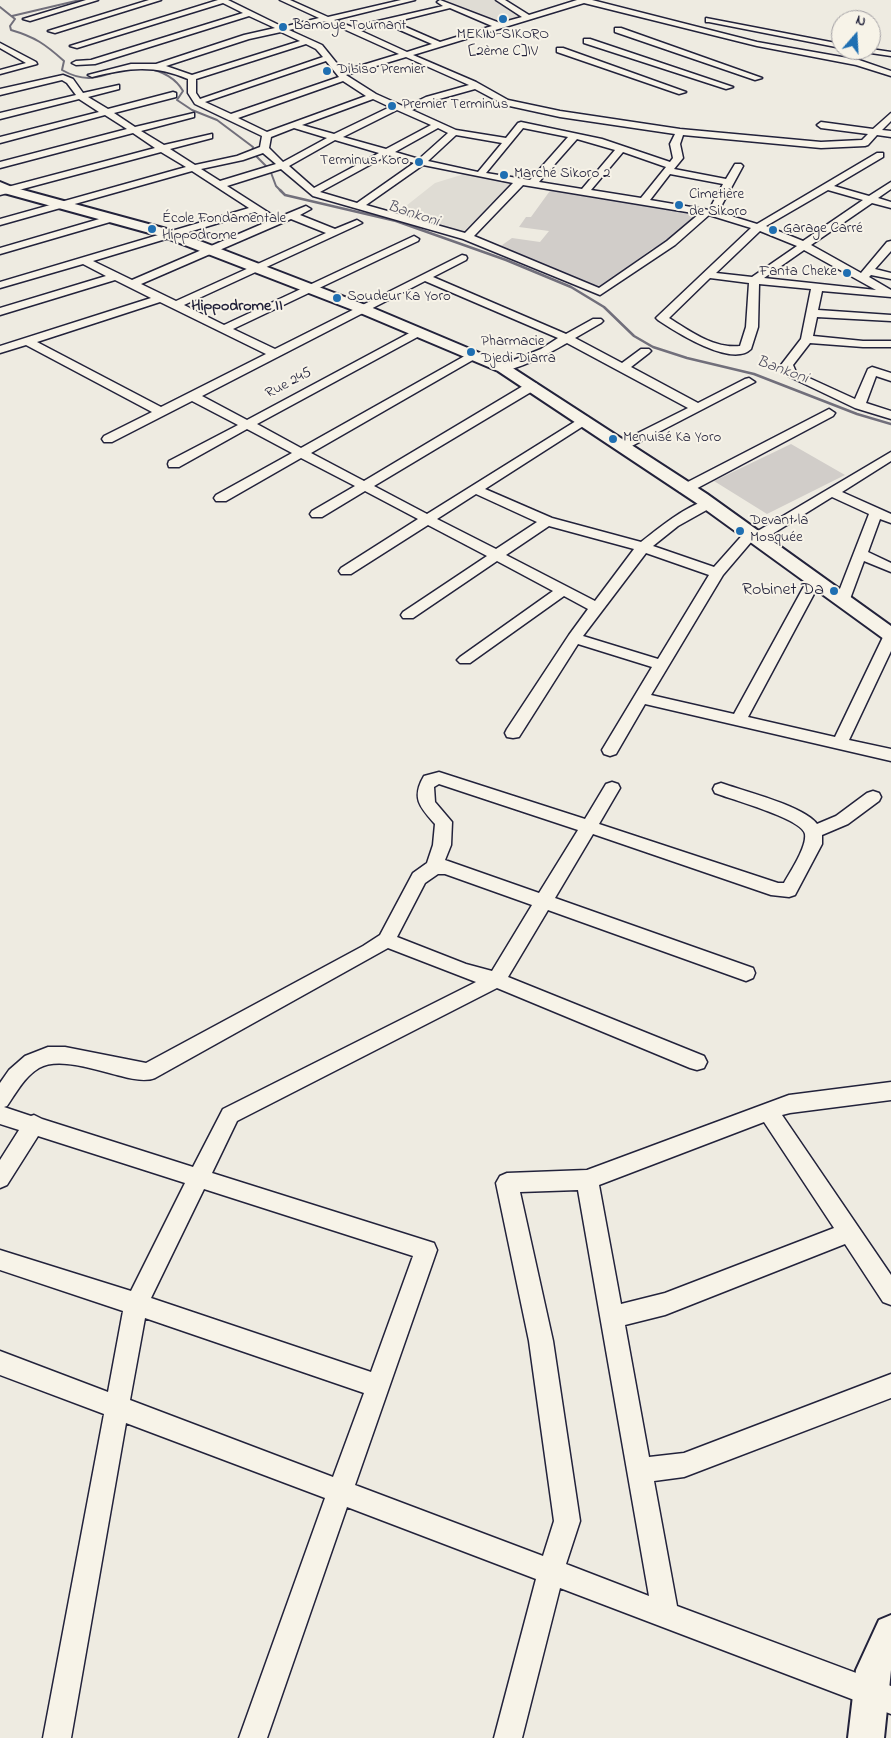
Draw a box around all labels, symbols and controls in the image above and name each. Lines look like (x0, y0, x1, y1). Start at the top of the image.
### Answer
north arrow (831, 10, 881, 60)
text: N (853, 10, 869, 33)
marker: MEKIN-SIKORO [2ème C]IV (497, 13, 509, 25)
place label: Bamoye Tournant (293, 18, 406, 36)
marker: Bamoye Tournant (277, 21, 289, 33)
place label: MEKIN-SIKORO [2ème C]IV (457, 27, 549, 62)
place label: Dibiso Premier (337, 62, 425, 80)
marker: Dibiso Premier (321, 65, 333, 77)
place label: Premier Terminus (402, 97, 508, 115)
marker: Premier Terminus (386, 100, 398, 112)
place label: Terminus Koro (320, 153, 409, 171)
marker: Terminus Koro (413, 156, 425, 168)
place label: Marché Sikoro 2 (514, 166, 610, 184)
marker: Marché Sikoro 2 (498, 169, 510, 181)
place label: Cimetière de Sikoro (689, 187, 747, 222)
water label: Bankoni (385, 198, 441, 232)
marker: Cimetière de Sikoro (673, 199, 685, 211)
place label: École Fondamentale Hippodrome (162, 211, 286, 246)
place label: Garage Carré (783, 221, 863, 239)
marker: École Fondamentale Hippodrome (146, 223, 158, 235)
marker: Garage Carré (767, 224, 779, 236)
place label: Fanta Cheke (760, 264, 837, 282)
marker: Fanta Cheke (841, 267, 853, 279)
place label: Soudeur Ka Yoro (347, 289, 451, 307)
marker: Soudeur Ka Yoro (331, 292, 343, 304)
district label: Hippodrome II (191, 297, 283, 317)
place label: Pharmacie Djedi Diarra (481, 334, 556, 369)
marker: Pharmacie Djedi Diarra (465, 346, 477, 358)
water label: Bankoni (754, 353, 810, 389)
street label: Rue 245 (263, 364, 315, 404)
place label: Menuisé Ka Yoro (623, 430, 721, 448)
marker: Menuisé Ka Yoro (607, 433, 619, 445)
place label: Devant la Mosquée (750, 513, 808, 548)
marker: Devant la Mosquée (734, 525, 746, 537)
place label: Robinet Da (742, 580, 824, 602)
marker: Robinet Da (828, 585, 840, 597)

